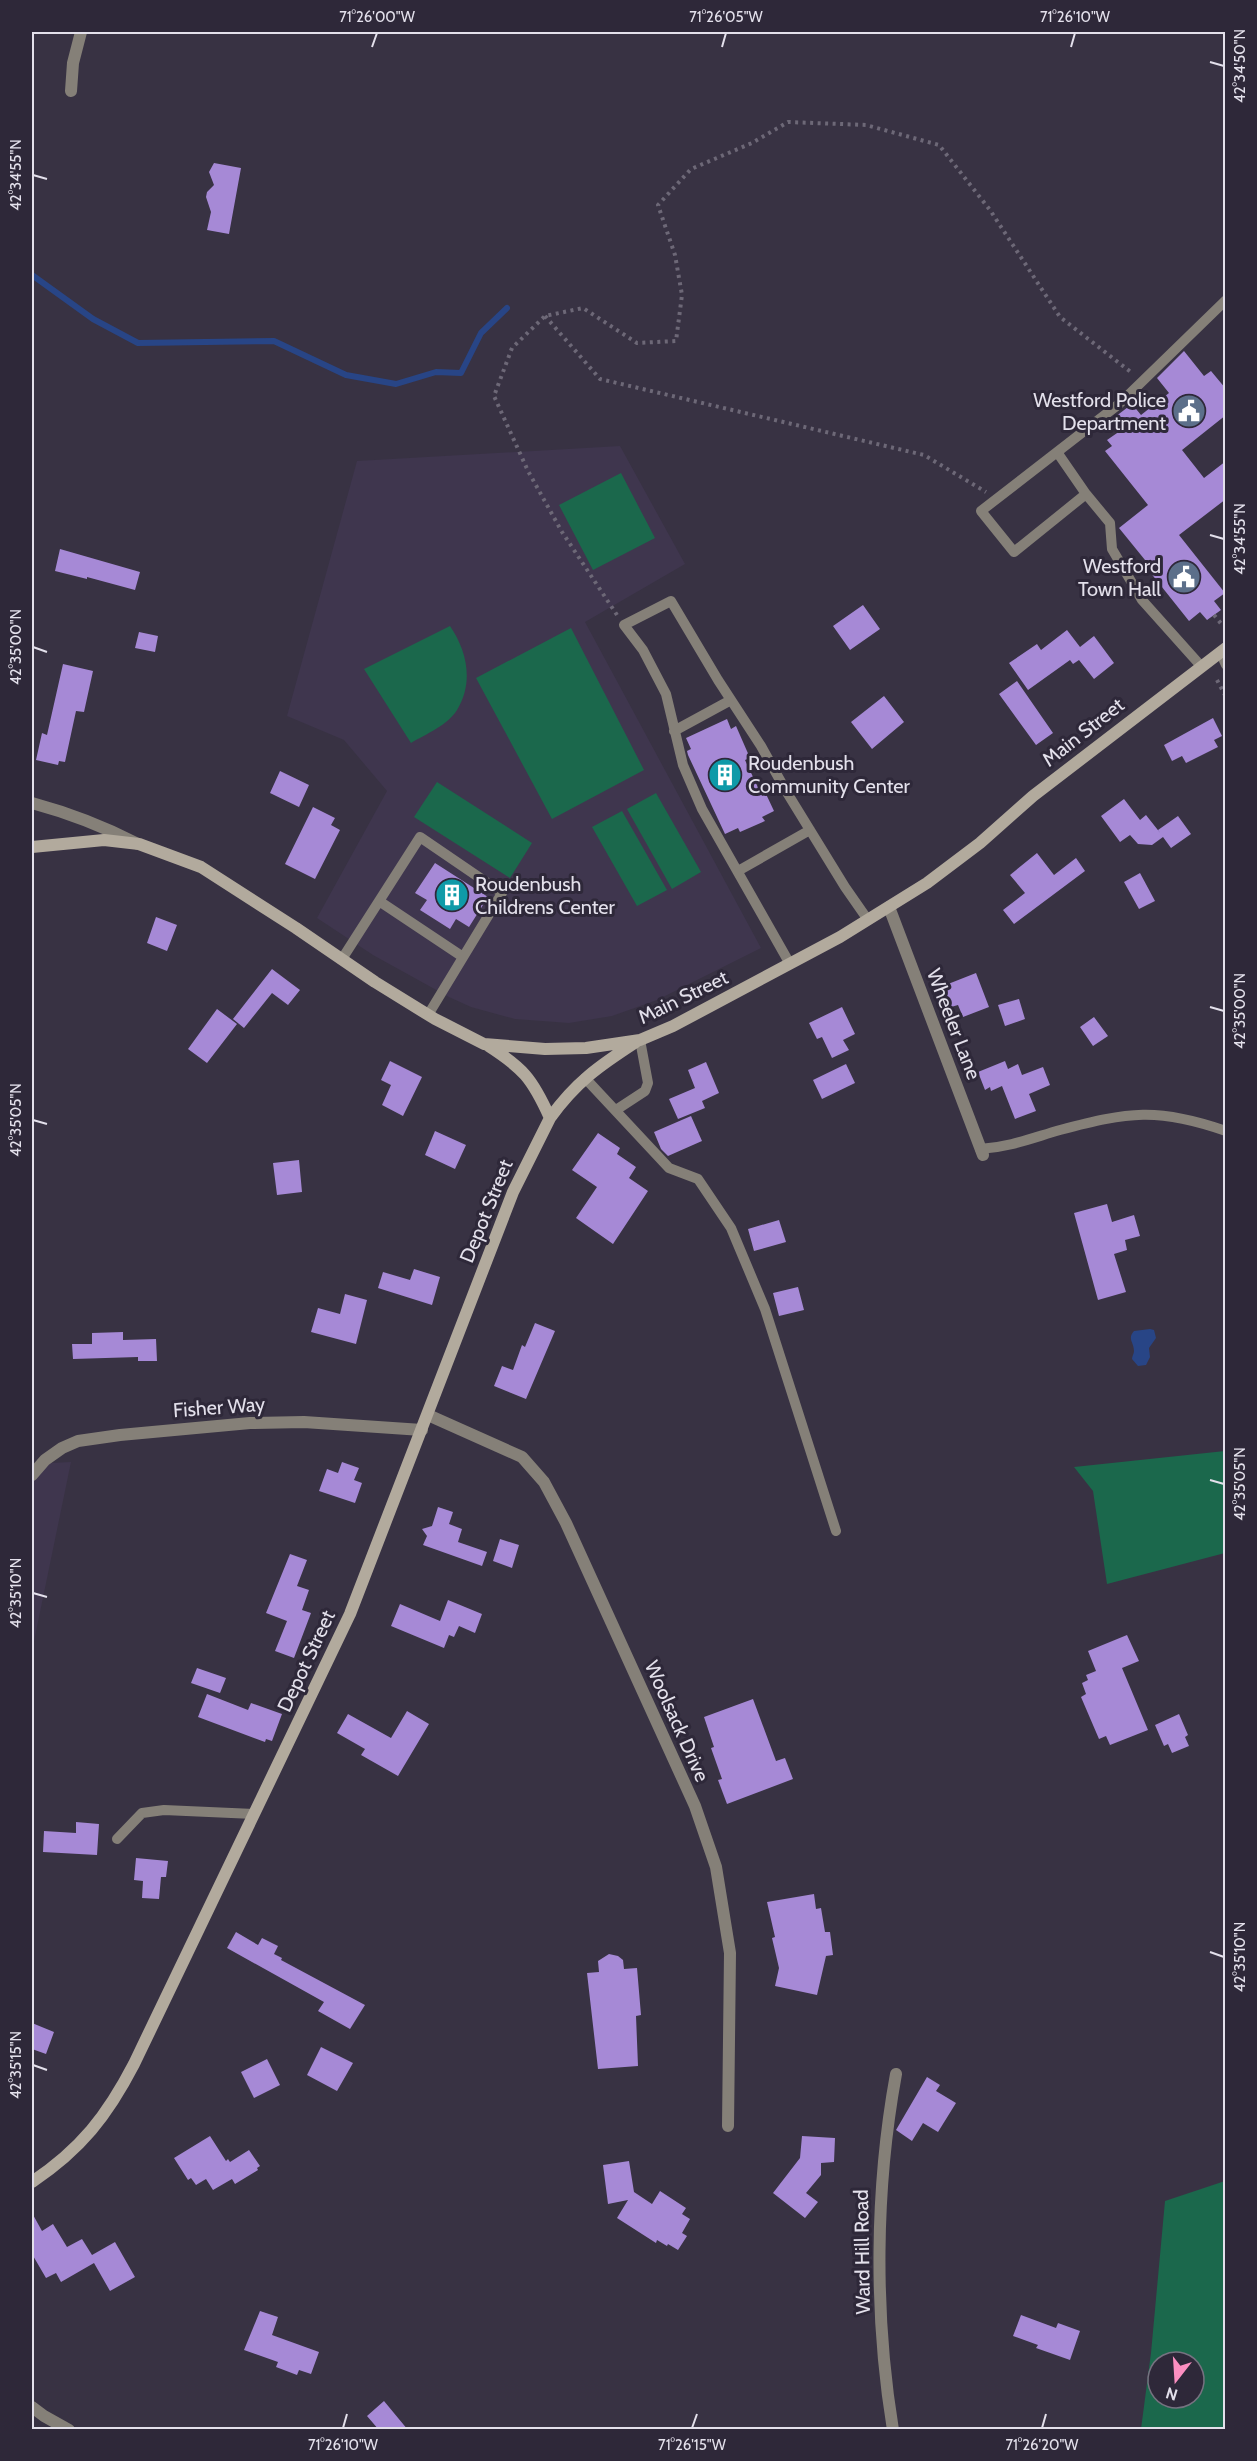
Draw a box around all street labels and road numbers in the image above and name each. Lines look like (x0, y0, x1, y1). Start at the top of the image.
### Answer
street label: Main Street (1037, 693, 1129, 771)
street label: Main Street (634, 965, 732, 1029)
street label: Wheeler Lane (922, 965, 986, 1083)
street label: Depot Street (454, 1156, 518, 1266)
street label: Fisher Way (172, 1392, 266, 1422)
street label: Depot Street (272, 1606, 340, 1716)
street label: Woolsack Drive (640, 1657, 714, 1785)
street label: Ward Hill Road (849, 2189, 875, 2315)

